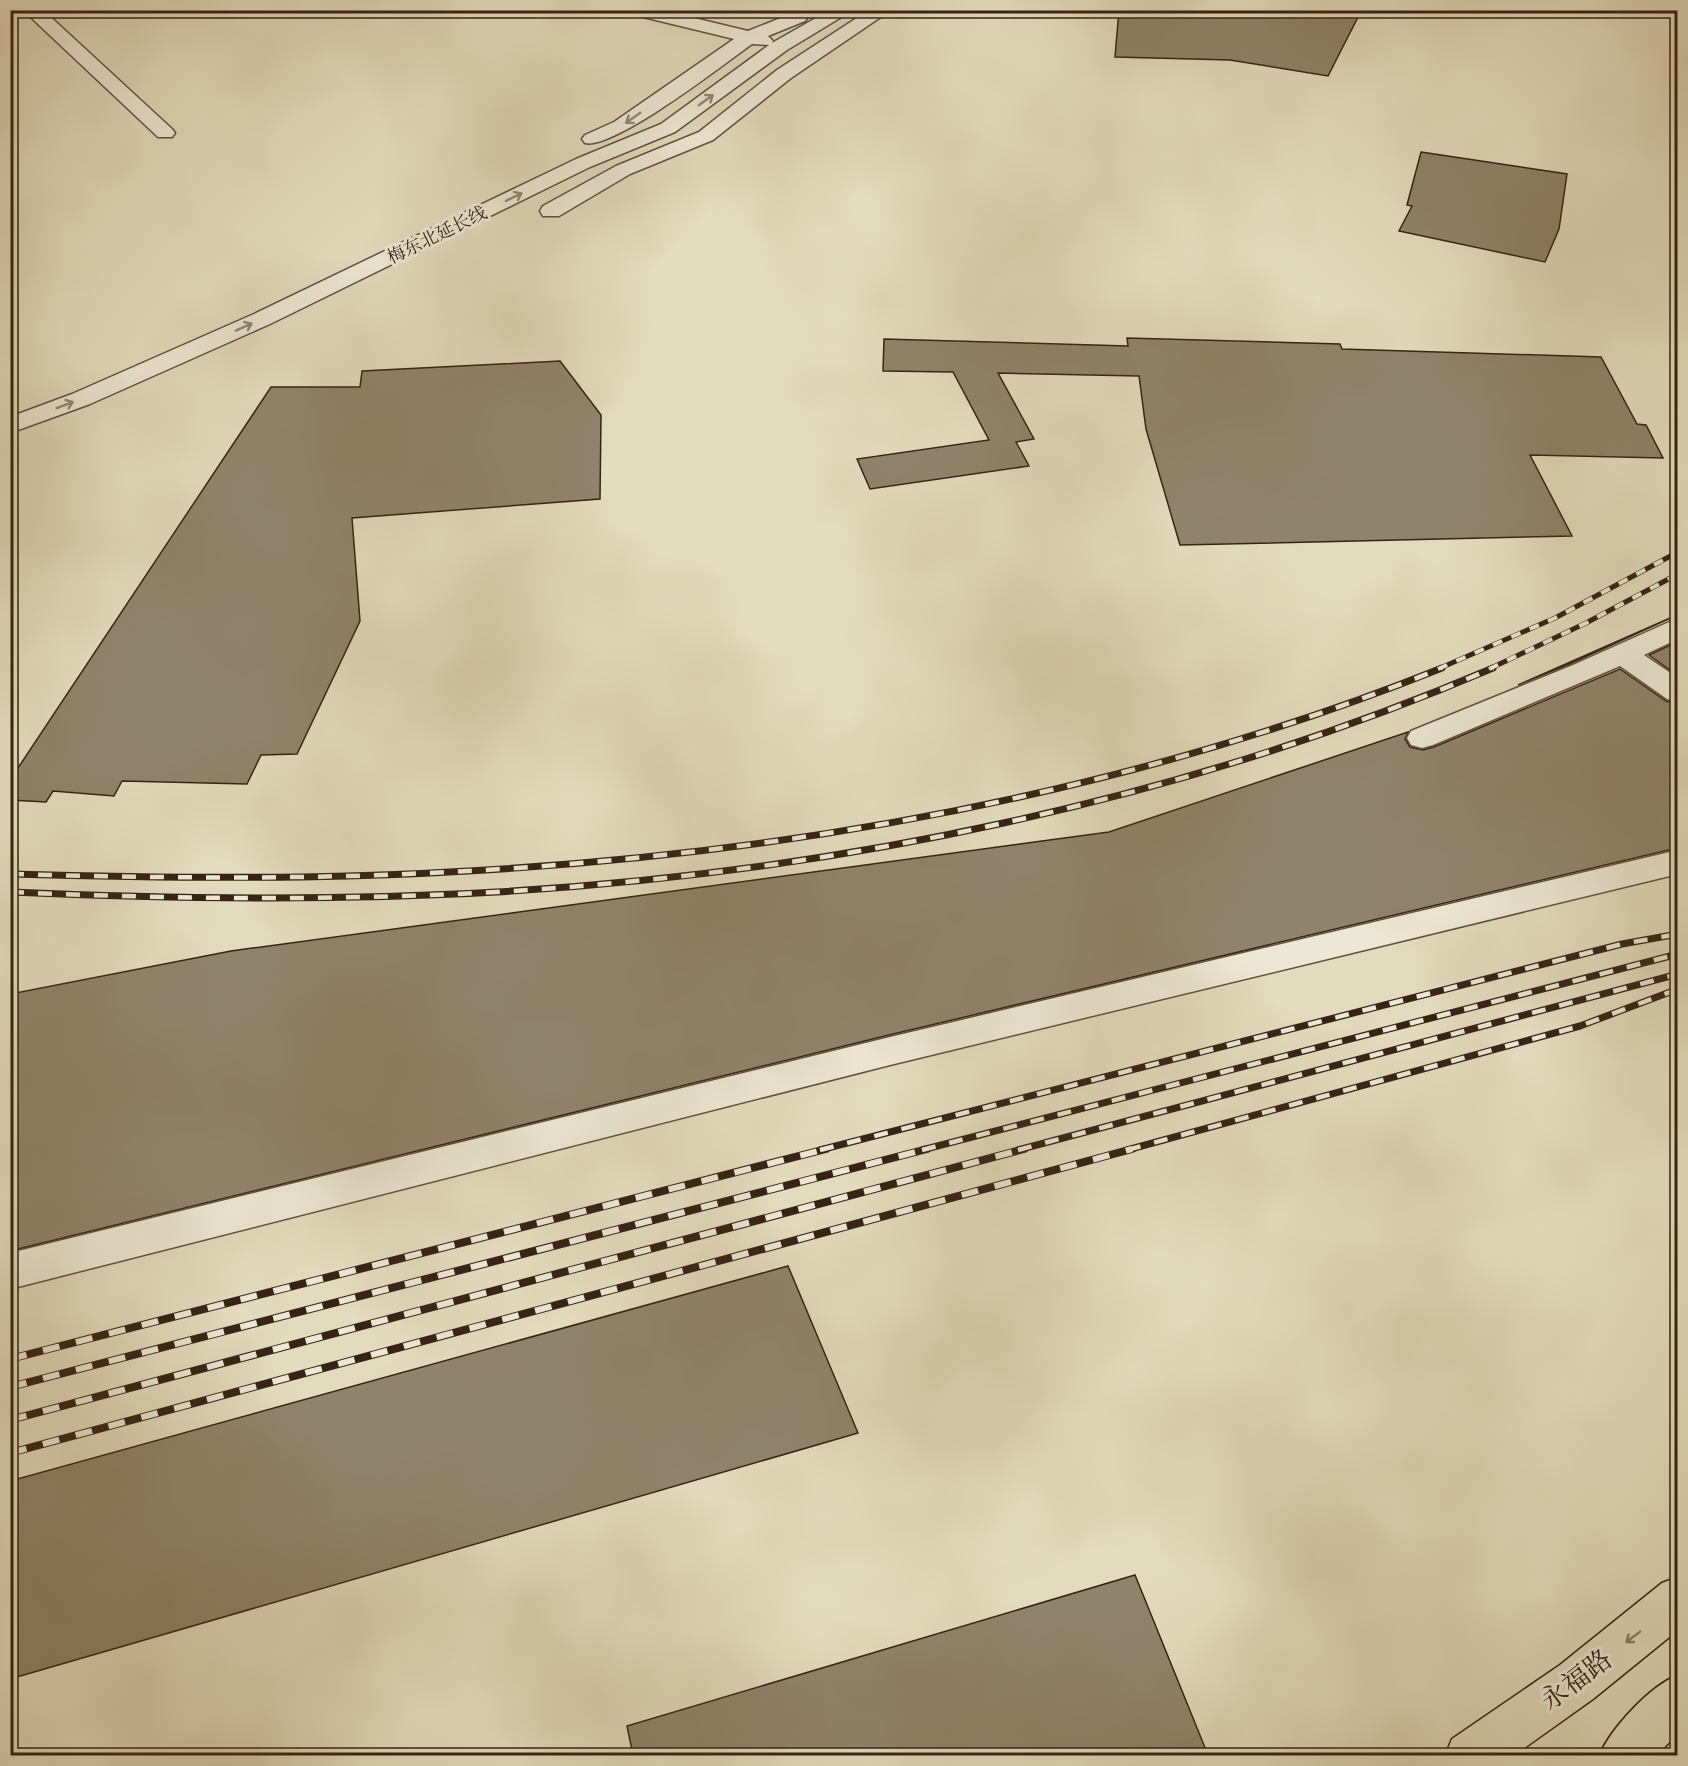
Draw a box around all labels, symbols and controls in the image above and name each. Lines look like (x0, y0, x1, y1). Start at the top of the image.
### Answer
one-way arrow (698, 94, 714, 107)
one-way arrow (625, 112, 641, 124)
one-way arrow (505, 191, 523, 202)
street label: 梅东北延长线 (383, 201, 490, 269)
one-way arrow (234, 321, 252, 332)
one-way arrow (56, 399, 74, 410)
one-way arrow (1625, 1630, 1641, 1643)
street label: 永福路 (1533, 1641, 1619, 1718)

